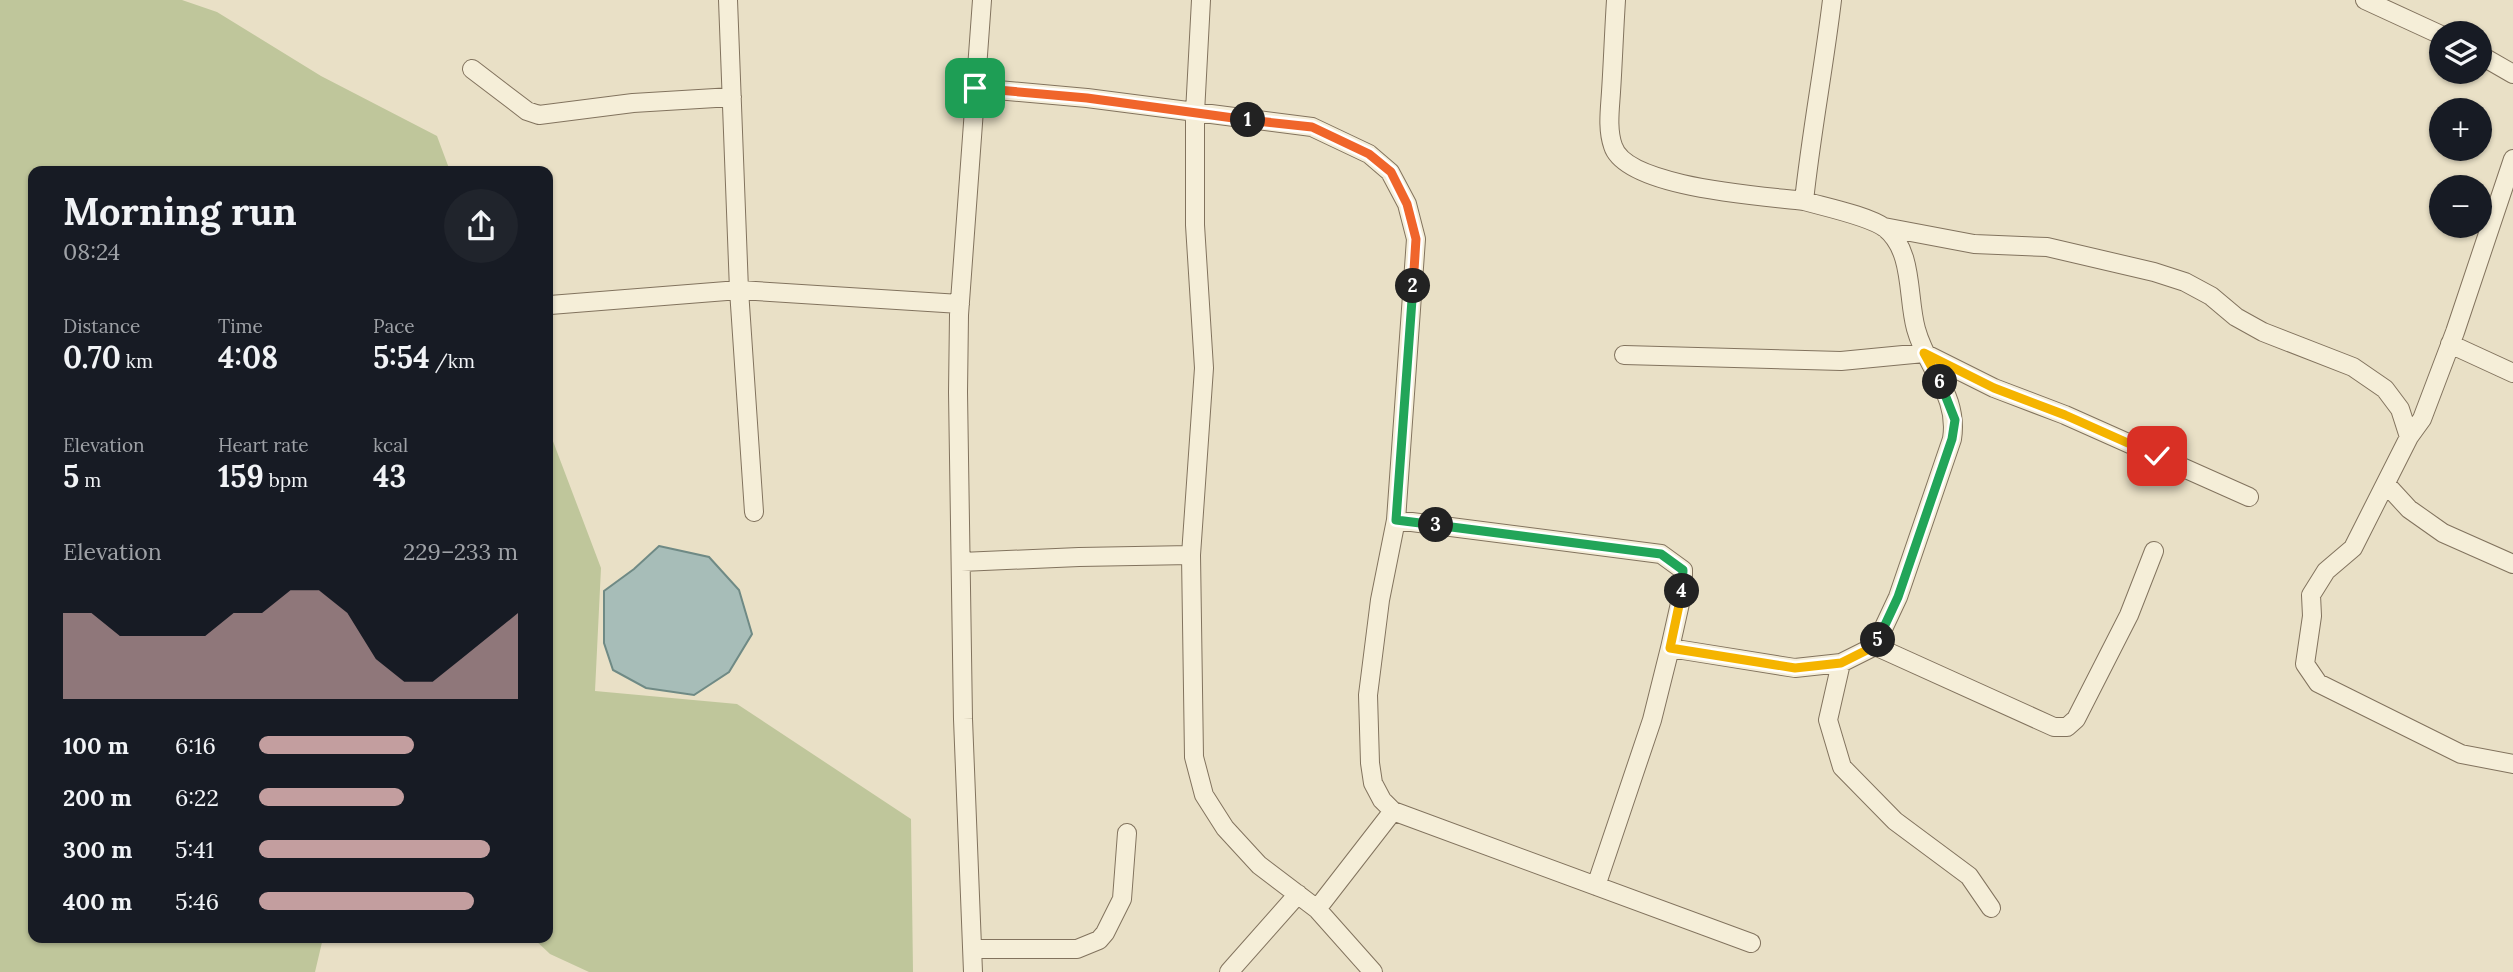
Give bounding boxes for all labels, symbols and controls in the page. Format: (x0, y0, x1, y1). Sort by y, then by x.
map controls (2429, 21, 2492, 238)
button: layers (2429, 21, 2492, 84)
pin (945, 58, 1005, 118)
icon: arrive (956, 69, 994, 107)
button: + (2429, 98, 2492, 161)
pin: 1 (1230, 102, 1266, 138)
text: 1 (1244, 107, 1251, 131)
button: − (2429, 175, 2492, 238)
text: Morning run (63, 187, 297, 235)
button: share (444, 189, 518, 263)
text: 08:24 (63, 237, 120, 266)
pin: 2 (1396, 268, 1430, 304)
text: 2 (1407, 273, 1418, 297)
text: Distance (63, 314, 140, 338)
text: Time (218, 314, 263, 338)
text: Pace (373, 314, 415, 338)
text: 0.70 (63, 338, 121, 376)
text: 4:08 (218, 338, 278, 376)
text: 5:54 (373, 338, 430, 376)
text: km (121, 349, 153, 373)
text: /km (430, 349, 475, 373)
pin: 6 (1923, 364, 1958, 400)
text: 6 (1934, 369, 1945, 393)
pin (2127, 426, 2187, 486)
text: Elevation (63, 433, 145, 457)
text: Heart rate (218, 433, 309, 457)
text: kcal (373, 433, 408, 457)
icon: check (2138, 437, 2176, 475)
text: 5 (63, 457, 79, 495)
text: 159 (218, 457, 264, 495)
text: 43 (373, 457, 406, 495)
text: m (79, 468, 101, 492)
text: bpm (264, 468, 308, 492)
pin: 3 (1418, 508, 1454, 542)
text: 3 (1430, 512, 1441, 536)
text: Elevation (63, 537, 162, 566)
text: 229–233 m (403, 537, 518, 566)
pin: 4 (1664, 574, 1700, 608)
text: 4 (1676, 578, 1687, 602)
pin: 5 (1860, 622, 1896, 658)
text: 5 (1872, 627, 1883, 651)
text: 100 m (63, 731, 129, 760)
text: 6:16 (175, 731, 216, 760)
text: 200 m (63, 783, 132, 812)
text: 6:22 (175, 783, 219, 812)
text: 300 m (63, 835, 132, 864)
text: 5:41 (175, 835, 214, 864)
text: 400 m (63, 887, 132, 916)
text: 5:46 (175, 887, 219, 916)

